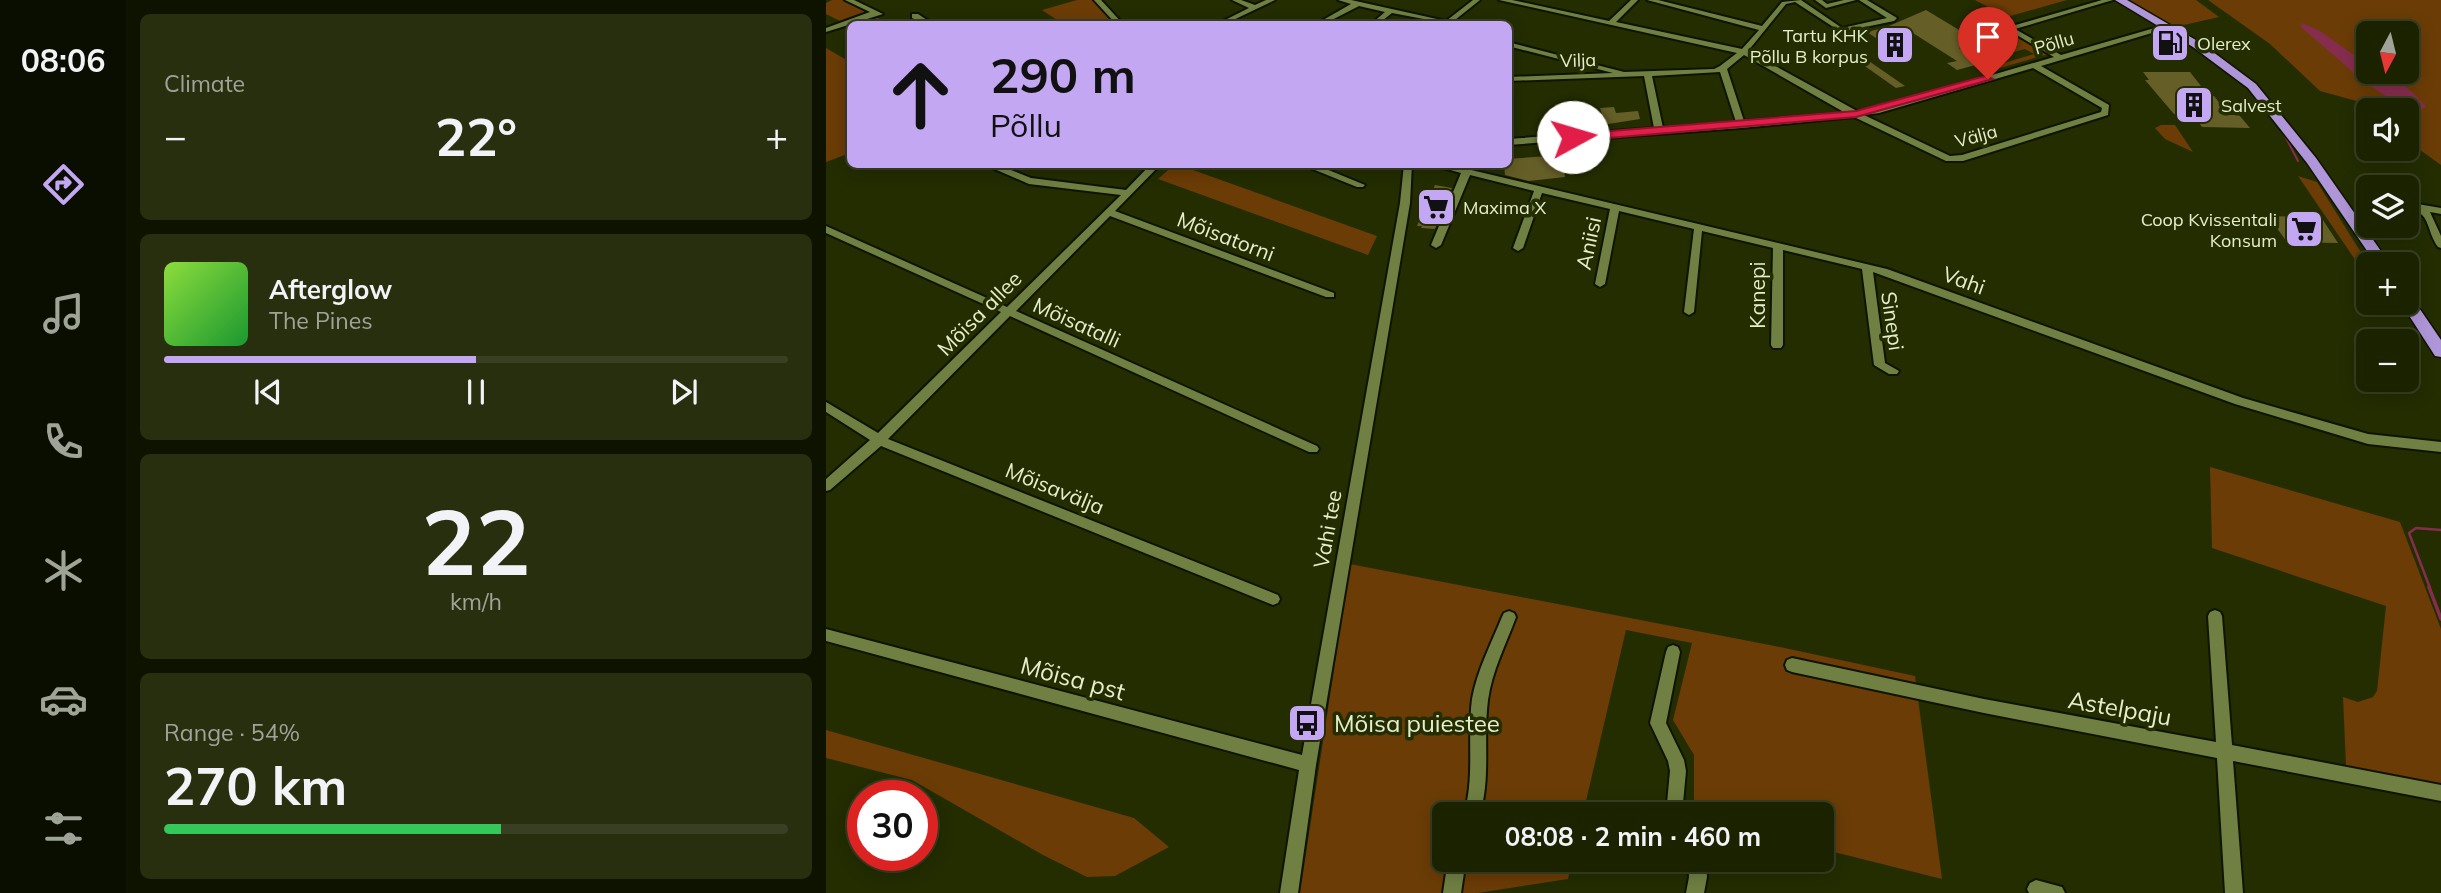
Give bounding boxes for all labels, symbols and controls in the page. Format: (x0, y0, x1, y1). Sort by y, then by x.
pin (1958, 7, 2018, 79)
icon: arrive (1969, 18, 2007, 56)
north arrow (2356, 21, 2418, 84)
map controls (2356, 21, 2419, 392)
fuel station icon: Olerex (2149, 22, 2191, 64)
place label: Tartu KHK Põllu B korpus (1750, 24, 1869, 68)
building icon: Tartu KHK Põllu B korpus (1874, 24, 1916, 66)
street label: Põllu (2031, 26, 2077, 60)
place label: Olerex (2197, 32, 2251, 55)
text: 08:06 (21, 40, 105, 80)
text: 290 m (990, 44, 1136, 105)
street label: Vilja (1560, 48, 1596, 72)
icon: ahead (875, 49, 966, 140)
text: Climate (164, 69, 245, 98)
building icon: Salvest (2173, 84, 2215, 126)
place label: Salvest (2221, 94, 2282, 117)
button: sound (2356, 98, 2419, 161)
position arrow (1536, 100, 1610, 174)
text: 22° (435, 104, 517, 169)
text: Põllu (990, 105, 1062, 145)
text: − (164, 112, 187, 160)
text: + (765, 112, 788, 160)
street label: Välja (1952, 119, 2000, 153)
icon: directions (39, 160, 88, 209)
button: layers (2356, 175, 2419, 238)
supermarket icon: Maxima X (1415, 186, 1457, 228)
place label: Maxima X (1463, 196, 1546, 219)
street label: Mõisatorni (1174, 206, 1278, 266)
place label: Coop Kvissentali Konsum (2141, 208, 2277, 252)
supermarket icon: Coop Kvissentali Konsum (2283, 208, 2325, 250)
street label: Aniisi (1570, 214, 1606, 272)
button: + (2356, 252, 2419, 315)
street label: Vahi (1939, 260, 1989, 300)
street label: Kanepi (1744, 261, 1770, 329)
street label: Mõisa allee (931, 265, 1027, 361)
text: Afterglow (269, 273, 392, 306)
icon: music (39, 289, 88, 338)
street label: Sinepi (1876, 290, 1910, 352)
street label: Mõisatalli (1029, 291, 1125, 353)
text: The Pines (269, 306, 373, 335)
button: − (2356, 329, 2419, 392)
icon: previous (249, 373, 287, 411)
icon: pause (457, 373, 495, 411)
icon: next (665, 373, 703, 411)
icon: phone (39, 417, 88, 466)
street label: Mõisavälja (1002, 456, 1108, 520)
text: 22 (421, 484, 531, 598)
street label: Vahi tee (1307, 488, 1347, 570)
icon: climate (39, 546, 88, 595)
text: km/h (450, 587, 502, 616)
street label: Mõisa pst (1017, 650, 1129, 706)
icon: car (39, 675, 88, 724)
street label: Astelpaju (2066, 684, 2174, 732)
bus stop icon: Mõisa puiestee (1286, 702, 1328, 744)
place label: Mõisa puiestee (1334, 708, 1500, 738)
text: Range · 54% (164, 718, 300, 747)
text: 270 km (164, 753, 347, 818)
speed limit sign: 30 (847, 780, 938, 871)
icon: filters (39, 804, 88, 853)
text: 08:08 · 2 min · 460 m (1505, 820, 1761, 853)

